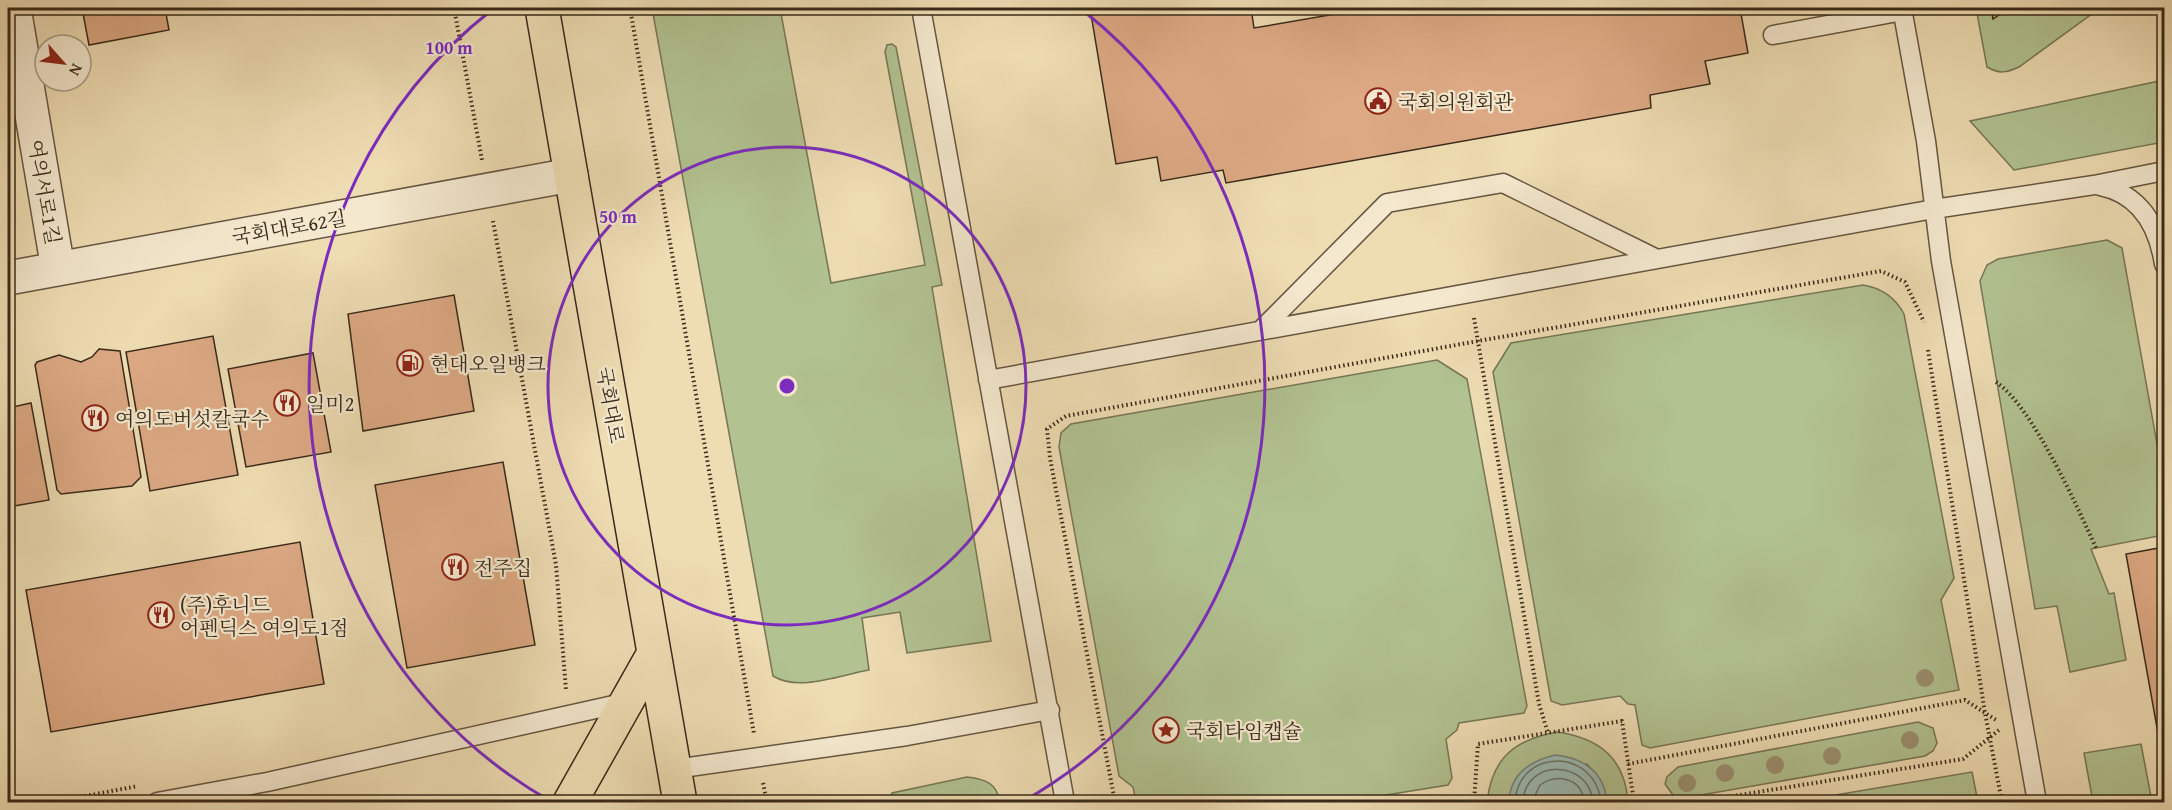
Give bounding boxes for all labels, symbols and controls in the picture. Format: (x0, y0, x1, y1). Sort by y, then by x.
north arrow (33, 33, 93, 93)
text: 100 m (425, 34, 473, 61)
text: N (63, 60, 89, 81)
public building icon: 국회의원회관 (1363, 86, 1393, 116)
place label: 국회의원회관 (1398, 87, 1515, 116)
street label: 여의서로1길 (21, 137, 69, 247)
street label: 국회대로62길 (229, 203, 349, 251)
text: 50 m (599, 203, 638, 230)
fuel station icon: 현대오일뱅크 (395, 348, 425, 378)
place label: 현대오일뱅크 (430, 349, 546, 378)
street label: 국회대로 (590, 364, 632, 446)
centre of rings (777, 376, 797, 396)
restaurant icon: 일미2 (272, 388, 302, 418)
place label: 일미2 (306, 389, 354, 418)
restaurant icon: 여의도버섯칼국수 (80, 403, 110, 433)
place label: 여의도버섯칼국수 (115, 404, 270, 433)
restaurant icon: 전주집 (440, 552, 470, 582)
place label: 전주집 (474, 553, 532, 582)
place label: (주)후니드 어펜딕스 여의도1점 (180, 590, 349, 642)
restaurant icon: (주)후니드 어펜딕스 여의도1점 (146, 600, 176, 630)
place icon: 국회타임캡슐 (1151, 715, 1181, 745)
place label: 국회타임캡슐 (1186, 716, 1302, 745)

